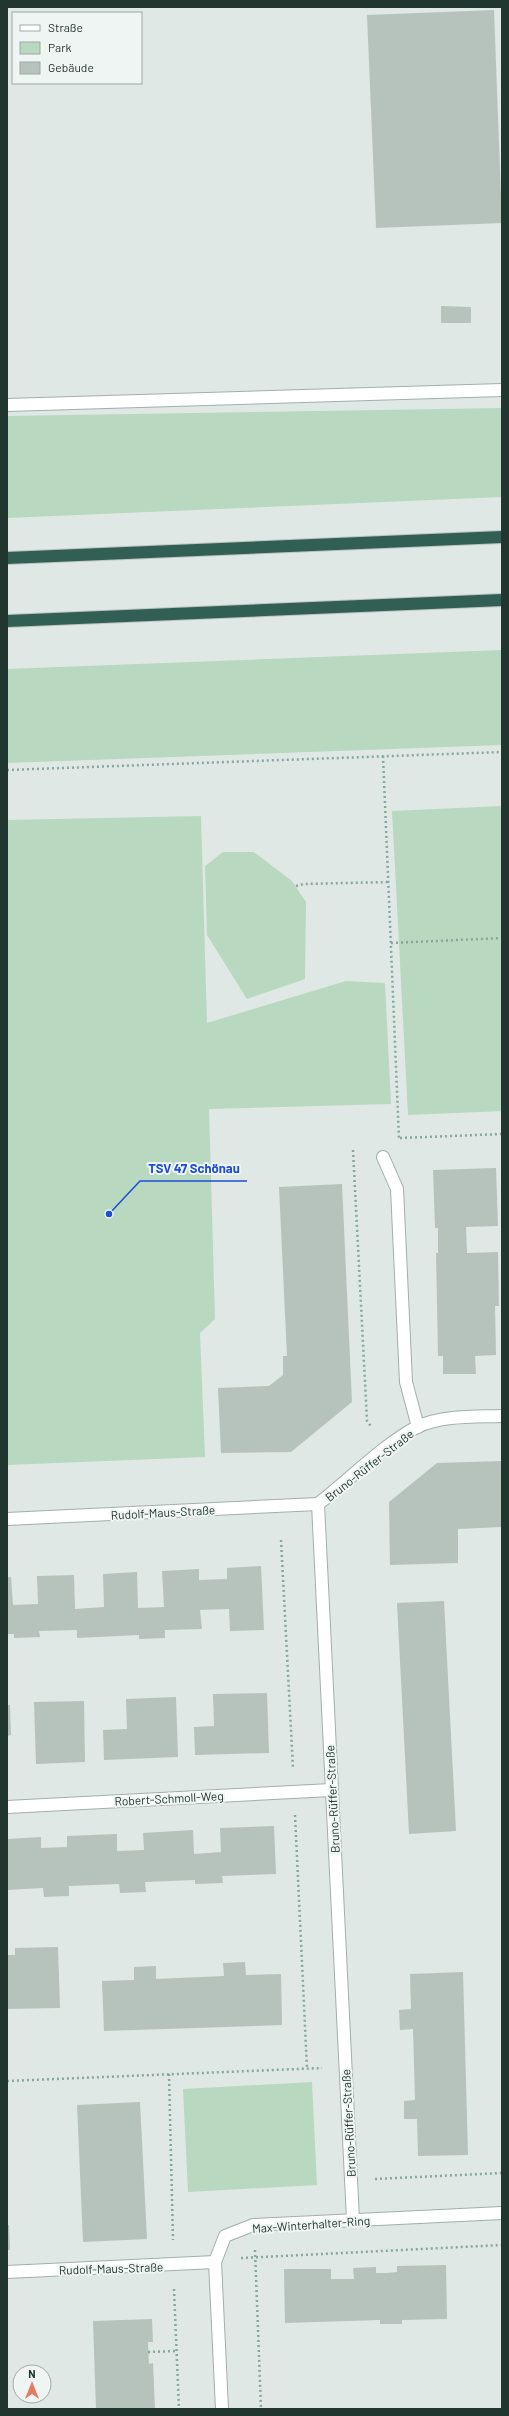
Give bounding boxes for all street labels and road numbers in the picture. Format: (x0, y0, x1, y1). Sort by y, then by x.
street label: Bruno-Rüffer-Straße (322, 1426, 416, 1504)
street label: Rudolf-Maus-Straße (110, 1502, 216, 1522)
street label: Bruno-Rüffer-Straße (322, 1745, 342, 1853)
street label: Robert-Schmoll-Weg (114, 1788, 224, 1808)
street label: Bruno-Rüffer-Straße (338, 2069, 358, 2177)
street label: Max-Winterhalter-Ring (252, 2213, 370, 2235)
street label: Rudolf-Maus-Straße (58, 2259, 164, 2277)

